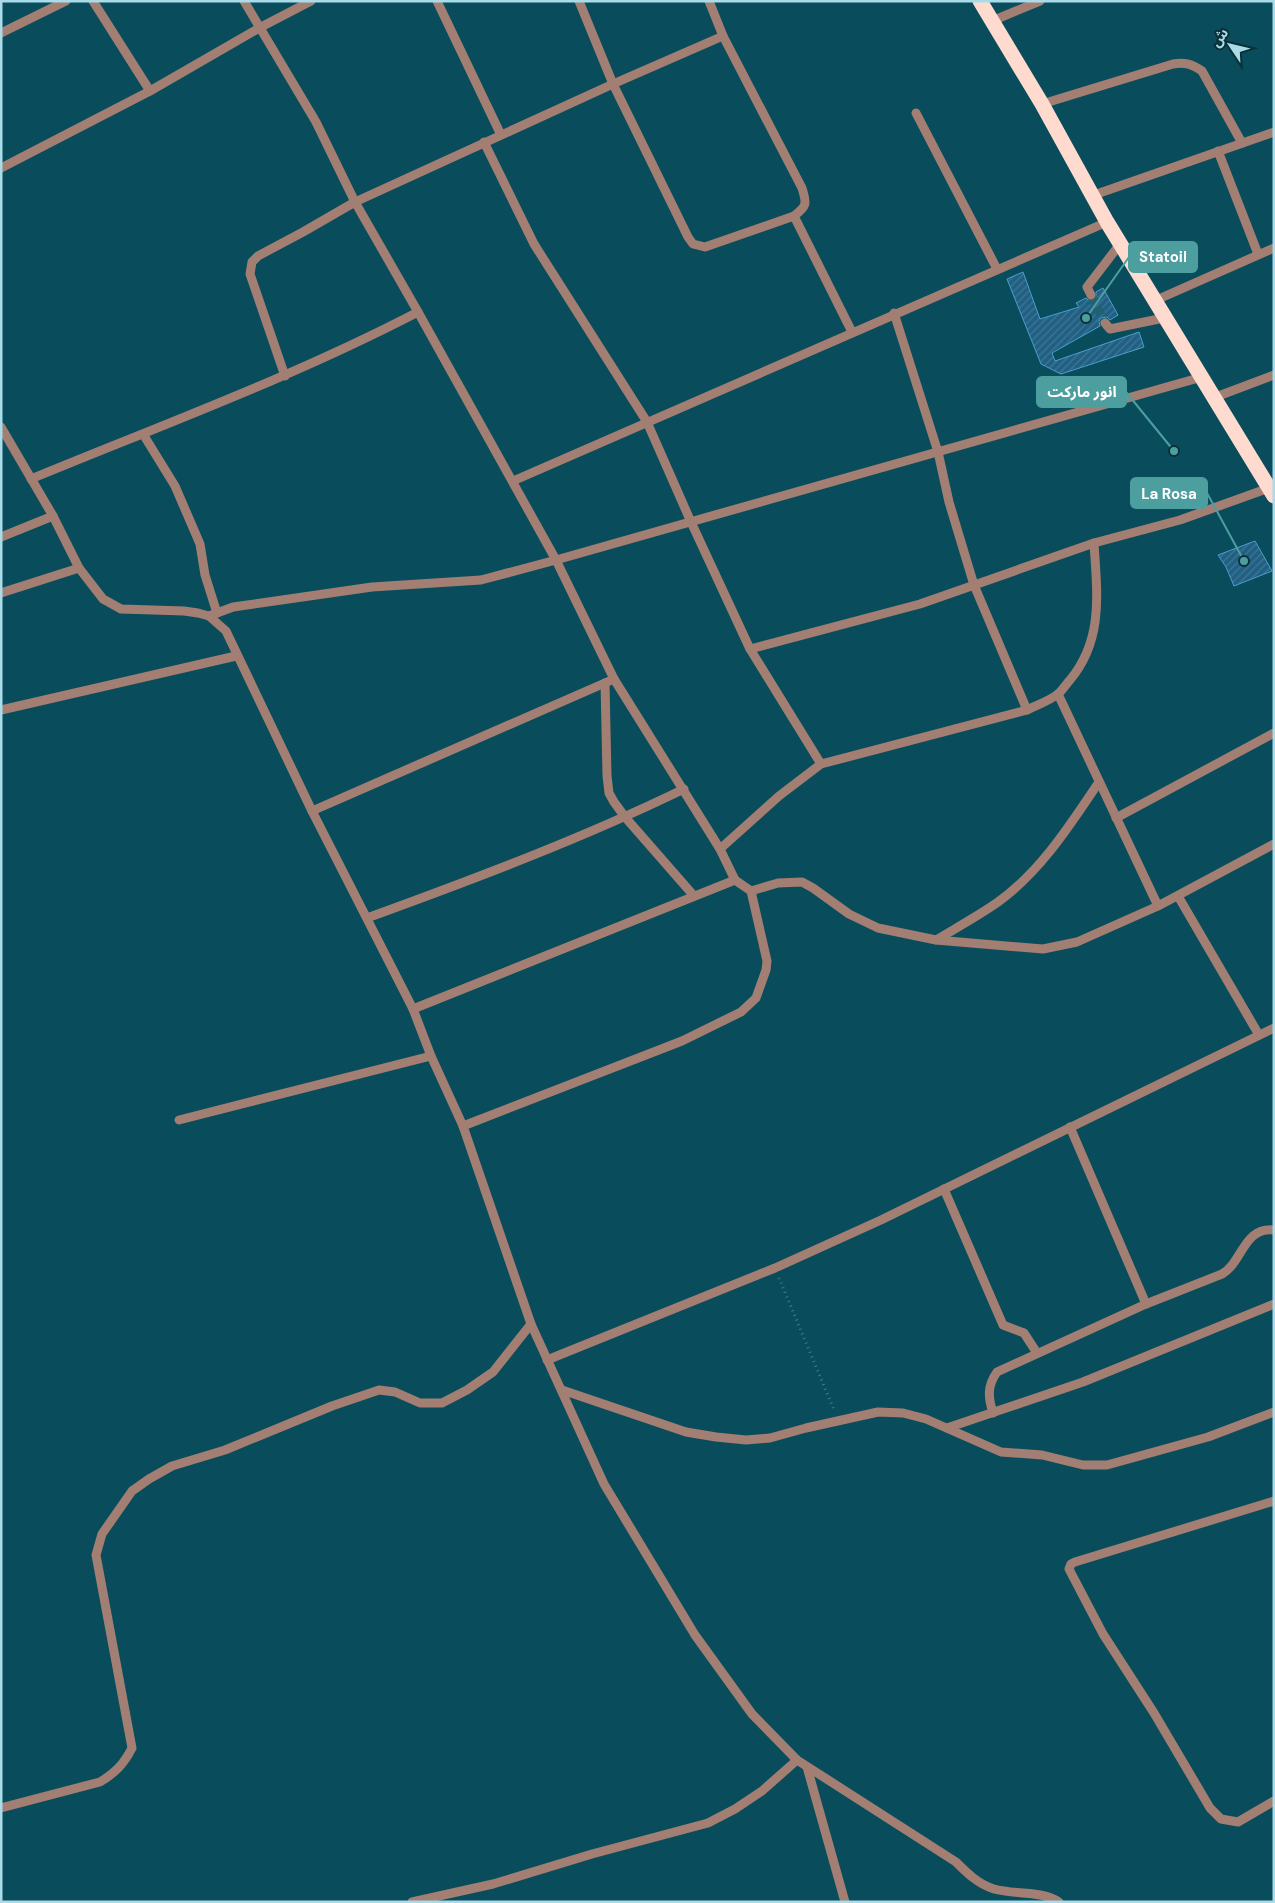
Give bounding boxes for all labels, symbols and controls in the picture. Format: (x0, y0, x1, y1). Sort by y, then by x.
north arrow (1205, 20, 1255, 70)
text: ش (1206, 25, 1232, 51)
callout: Statoil (1129, 242, 1197, 272)
text: Statoil (1139, 247, 1187, 267)
callout: انور ماركت (1037, 377, 1126, 407)
text: انور ماركت (1047, 382, 1117, 402)
callout: La Rosa (1131, 478, 1207, 508)
text: La Rosa (1141, 484, 1197, 504)

